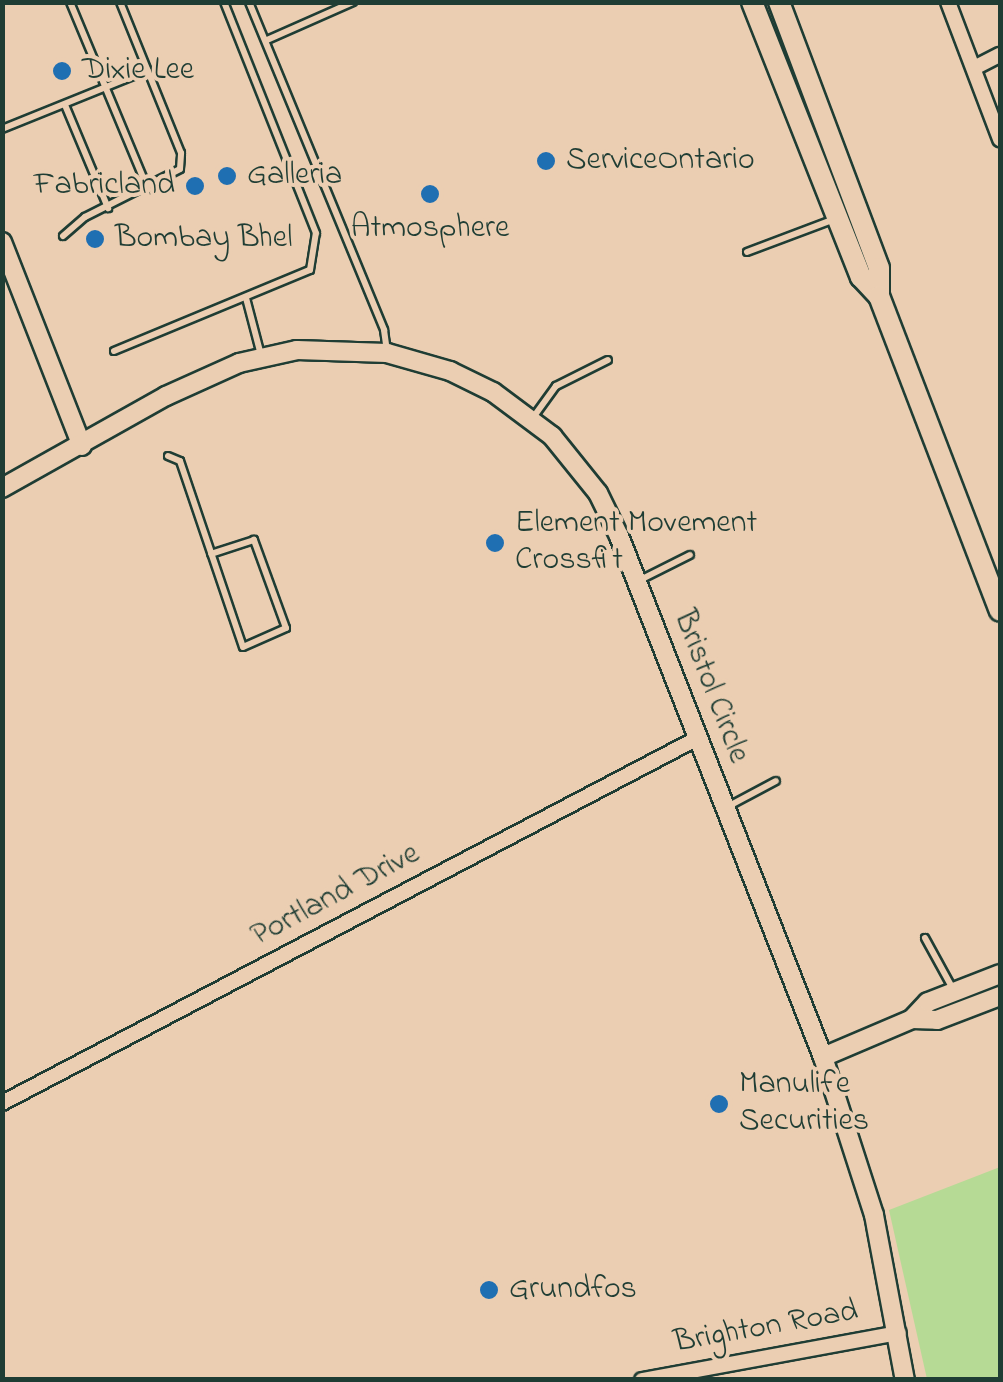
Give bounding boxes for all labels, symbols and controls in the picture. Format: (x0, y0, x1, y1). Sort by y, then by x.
place label: Dixie Lee (82, 52, 194, 90)
marker: Dixie Lee (51, 60, 73, 82)
place label: ServiceOntario (566, 142, 755, 180)
marker: ServiceOntario (535, 150, 557, 172)
place label: Galleria (247, 157, 342, 195)
marker: Galleria (216, 165, 238, 187)
place label: Fabricland (34, 167, 175, 205)
marker: Fabricland (184, 175, 206, 197)
marker: Atmosphere (419, 183, 441, 205)
place label: Atmosphere (351, 210, 509, 248)
place label: Bombay Bhel (115, 220, 293, 258)
marker: Bombay Bhel (84, 228, 106, 250)
place label: Element Movement Crossfit (515, 506, 757, 581)
marker: Element Movement Crossfit (484, 532, 506, 554)
street label: Bristol Circle (663, 605, 757, 769)
street label: Portland Drive (245, 836, 427, 956)
place label: Manulife Securities (739, 1067, 869, 1142)
marker: Manulife Securities (708, 1093, 730, 1115)
place label: Grundfos (509, 1271, 637, 1309)
marker: Grundfos (478, 1279, 500, 1301)
street label: Brighton Road (671, 1293, 861, 1363)

